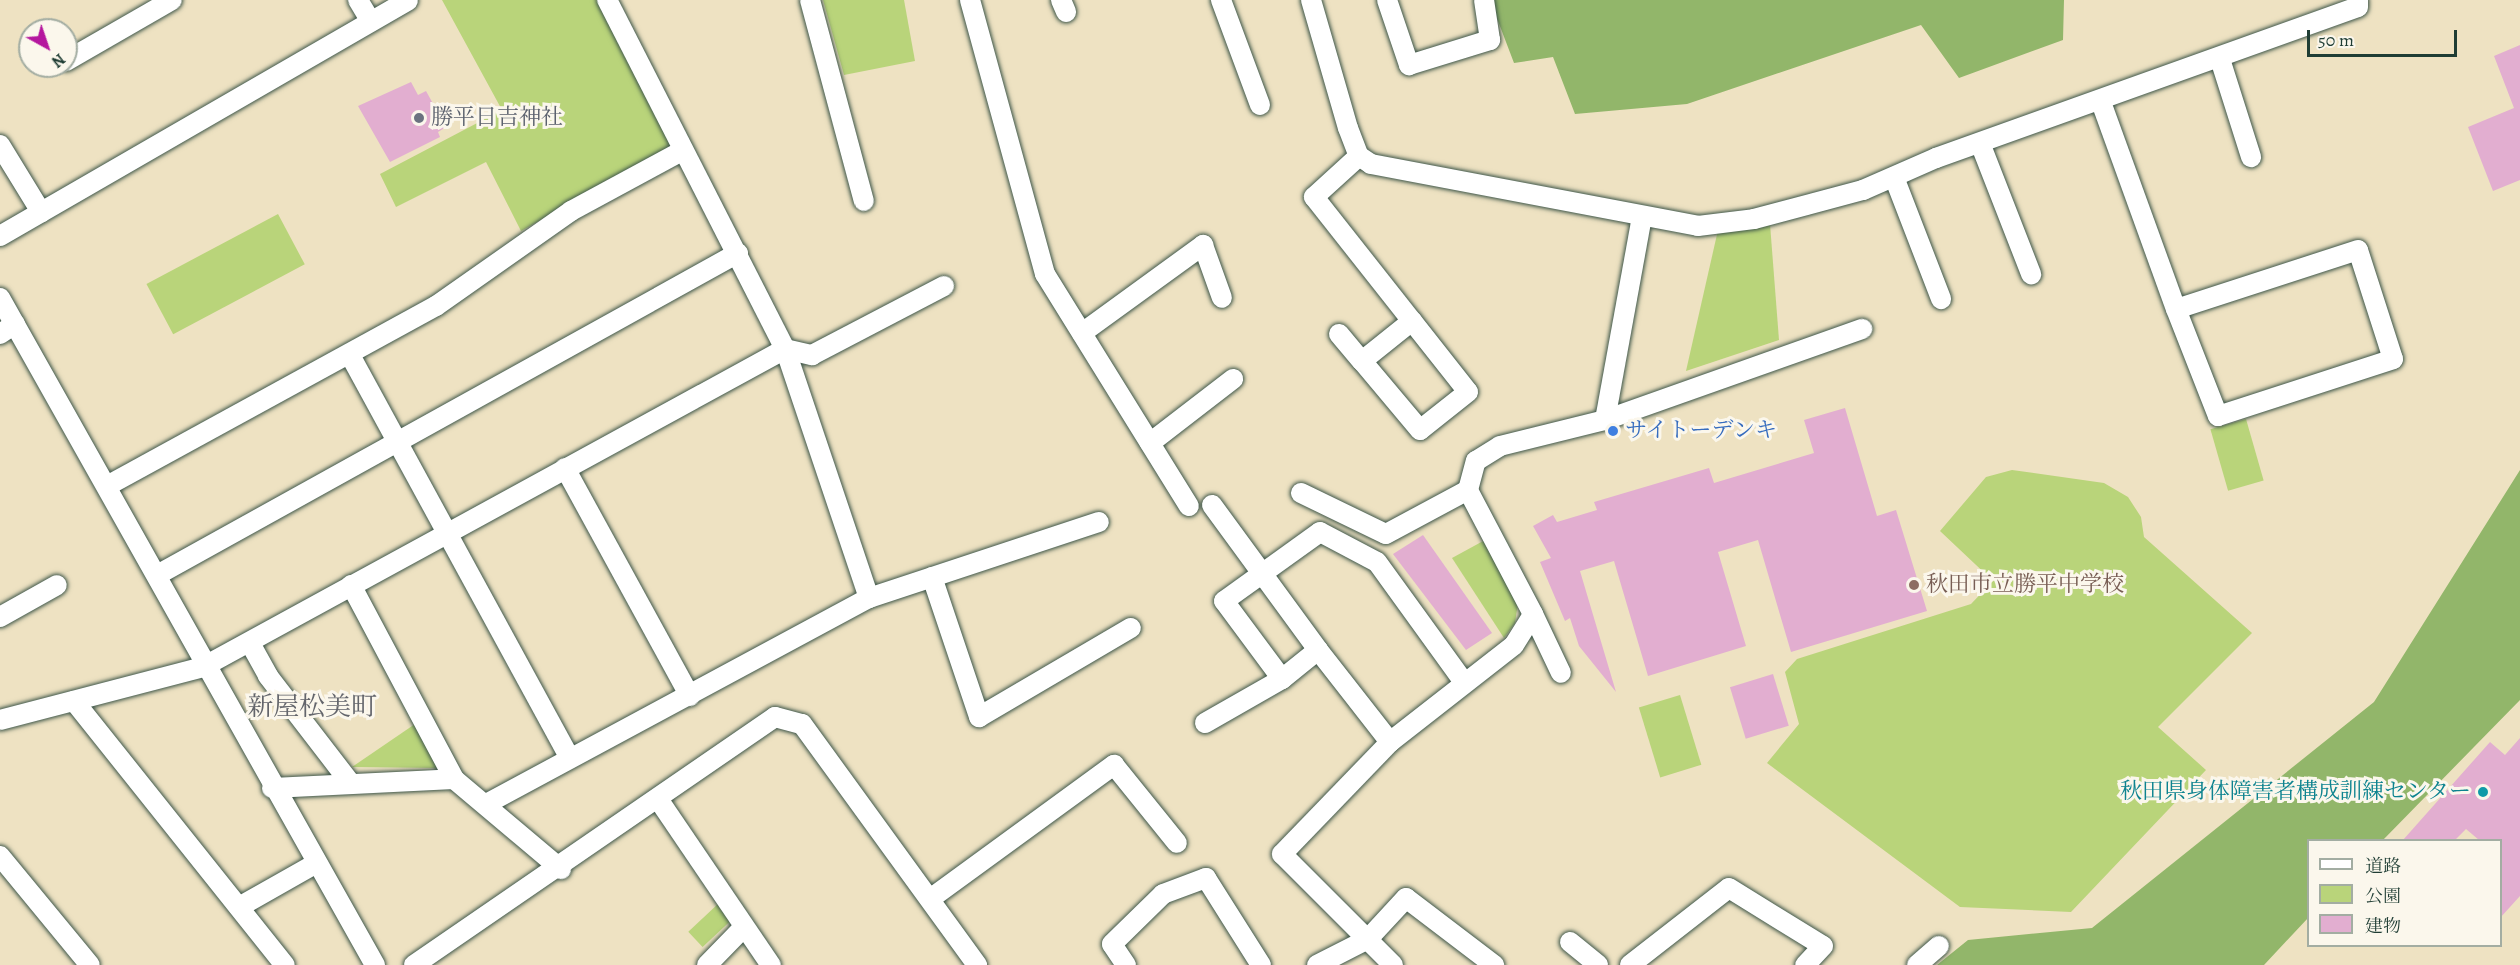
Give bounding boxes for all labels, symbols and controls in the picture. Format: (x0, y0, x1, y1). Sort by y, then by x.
north arrow (18, 18, 78, 78)
scale bar (2310, 18, 2460, 56)
text: 50 m (2318, 28, 2354, 52)
text: N (47, 48, 70, 72)
place label: 勝平日吉神社 (431, 105, 563, 131)
marker: 勝平日吉神社 (412, 111, 426, 125)
place label: サイトーデンキ (1625, 418, 1779, 444)
marker: サイトーデンキ (1606, 424, 1620, 438)
place label: 秋田市立勝平中学校 (1926, 572, 2124, 598)
marker: 秋田市立勝平中学校 (1907, 578, 1921, 592)
district label: 新屋松美町 (247, 691, 377, 723)
place label: 秋田県身体障害者構成訓練センター (2119, 779, 2471, 805)
marker: 秋田県身体障害者構成訓練センター (2476, 785, 2490, 799)
legend (2307, 839, 2502, 947)
text: 道路 (2365, 854, 2401, 878)
text: 公園 (2365, 884, 2401, 908)
text: 建物 (2365, 914, 2401, 938)

